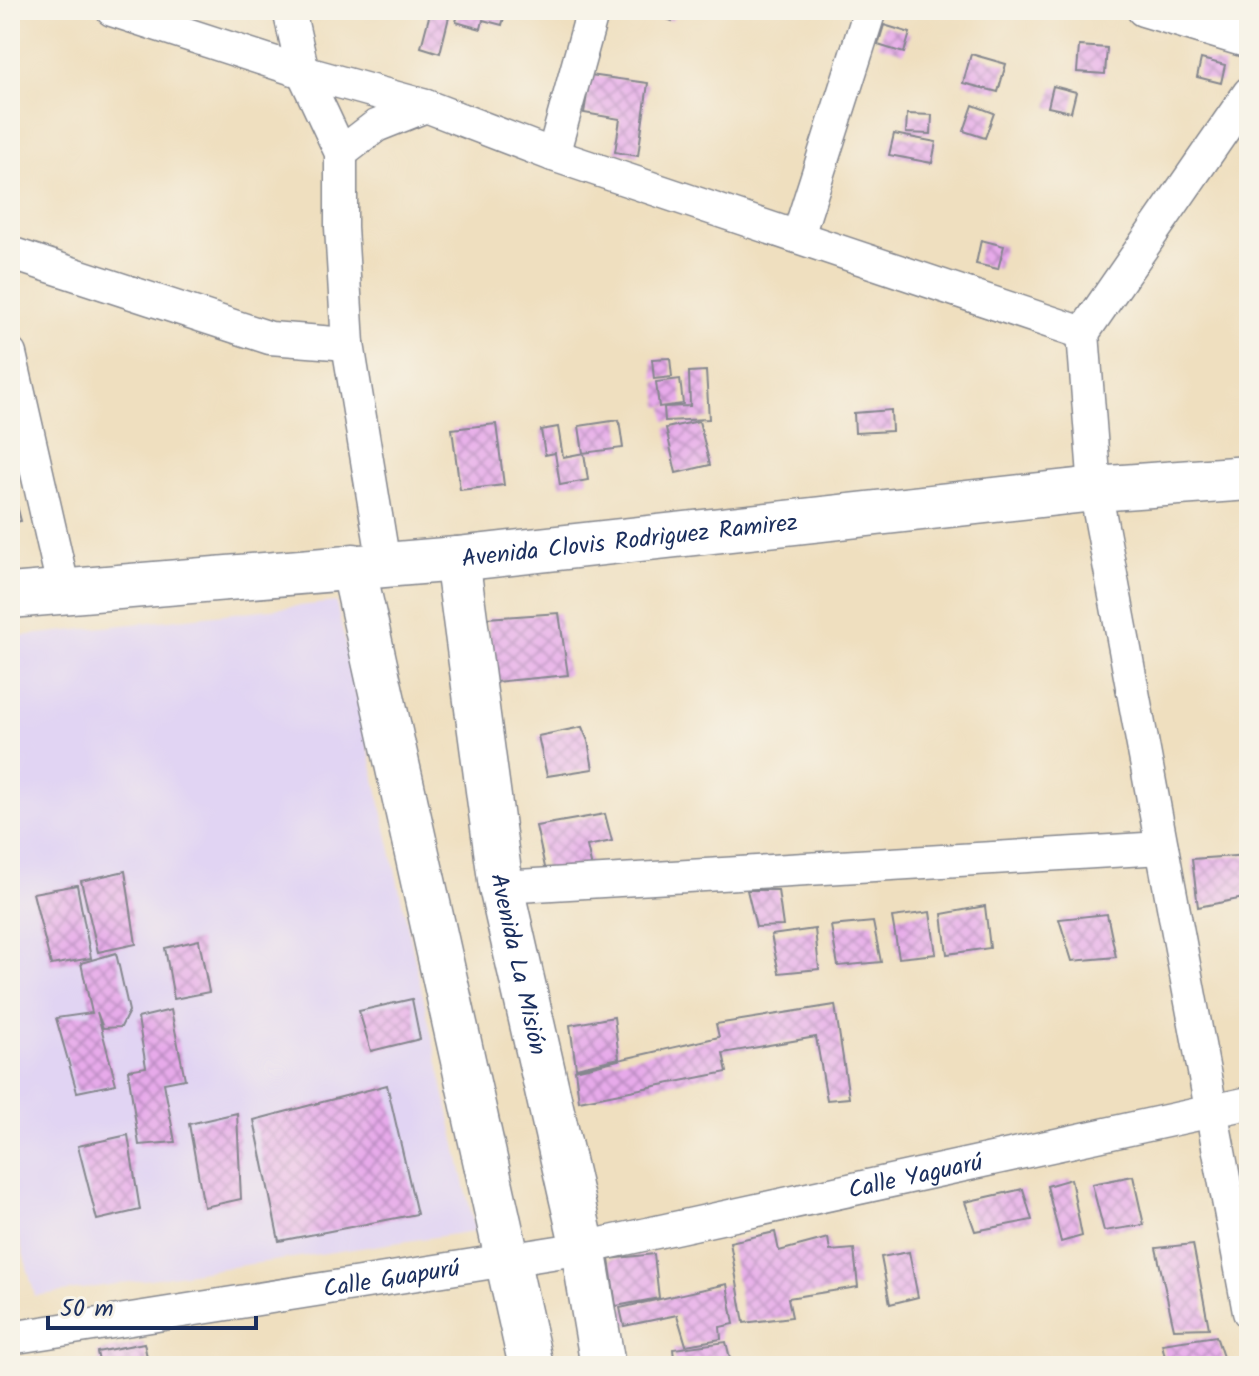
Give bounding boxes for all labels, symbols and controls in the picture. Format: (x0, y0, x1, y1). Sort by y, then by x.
street label: Avenida Clovis Rodriguez Ramirez (460, 504, 800, 579)
street label: Avenida La Misión (478, 871, 557, 1059)
street label: Calle Yaguarú (845, 1143, 987, 1211)
street label: Calle Guapurú (320, 1250, 463, 1310)
scale bar (48, 1280, 256, 1330)
text: 50 m (60, 1290, 114, 1329)

